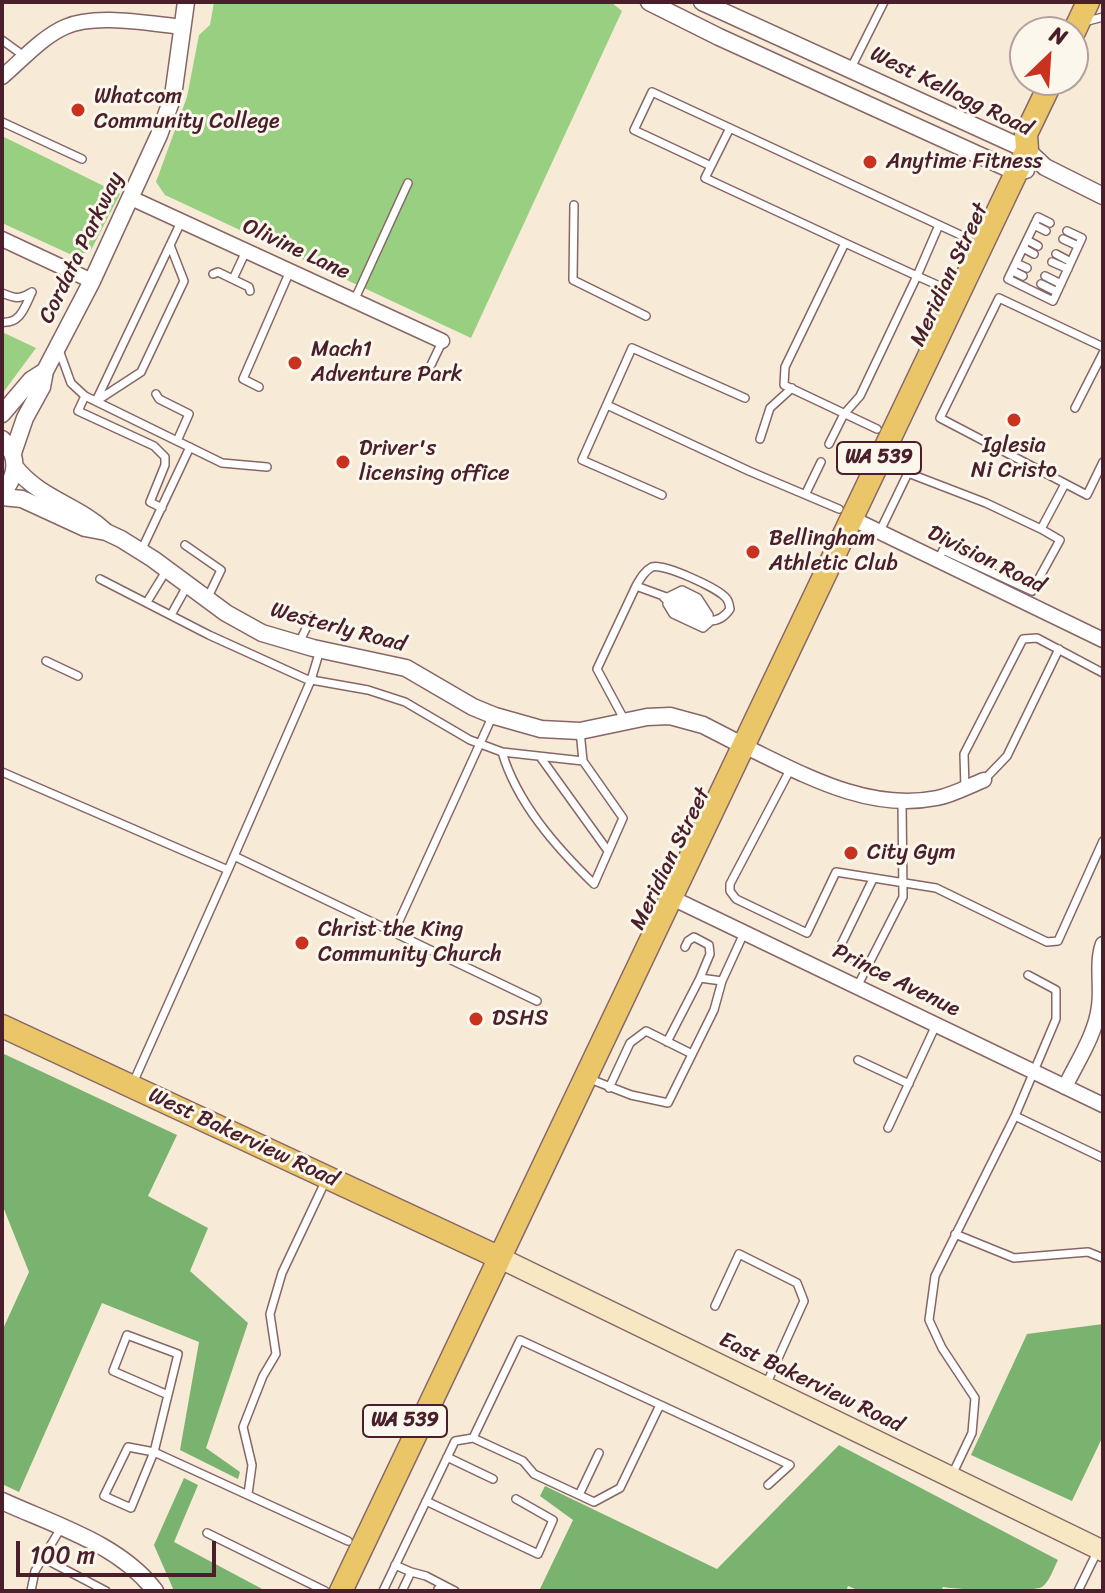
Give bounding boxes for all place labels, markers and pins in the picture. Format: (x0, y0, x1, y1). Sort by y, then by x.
place label: Whatcom Community College (94, 84, 280, 136)
marker: Whatcom Community College (69, 101, 87, 119)
place label: Anytime Fitness (886, 149, 1043, 175)
marker: Anytime Fitness (861, 153, 879, 171)
place label: Mach1 Adventure Park (311, 337, 462, 388)
marker: Mach1 Adventure Park (286, 354, 304, 372)
marker: Iglesia Ni Cristo (1005, 411, 1023, 429)
place label: Iglesia Ni Cristo (971, 433, 1057, 484)
place label: Driver's licensing office (359, 436, 509, 488)
marker: Driver's licensing office (334, 453, 352, 471)
place label: Bellingham Athletic Club (769, 526, 898, 578)
marker: Bellingham Athletic Club (744, 543, 762, 561)
place label: City Gym (867, 840, 956, 866)
marker: City Gym (842, 844, 860, 862)
place label: Christ the King Community Church (318, 917, 502, 968)
marker: Christ the King Community Church (293, 934, 311, 952)
place label: DSHS (492, 1006, 548, 1032)
marker: DSHS (467, 1010, 485, 1028)

